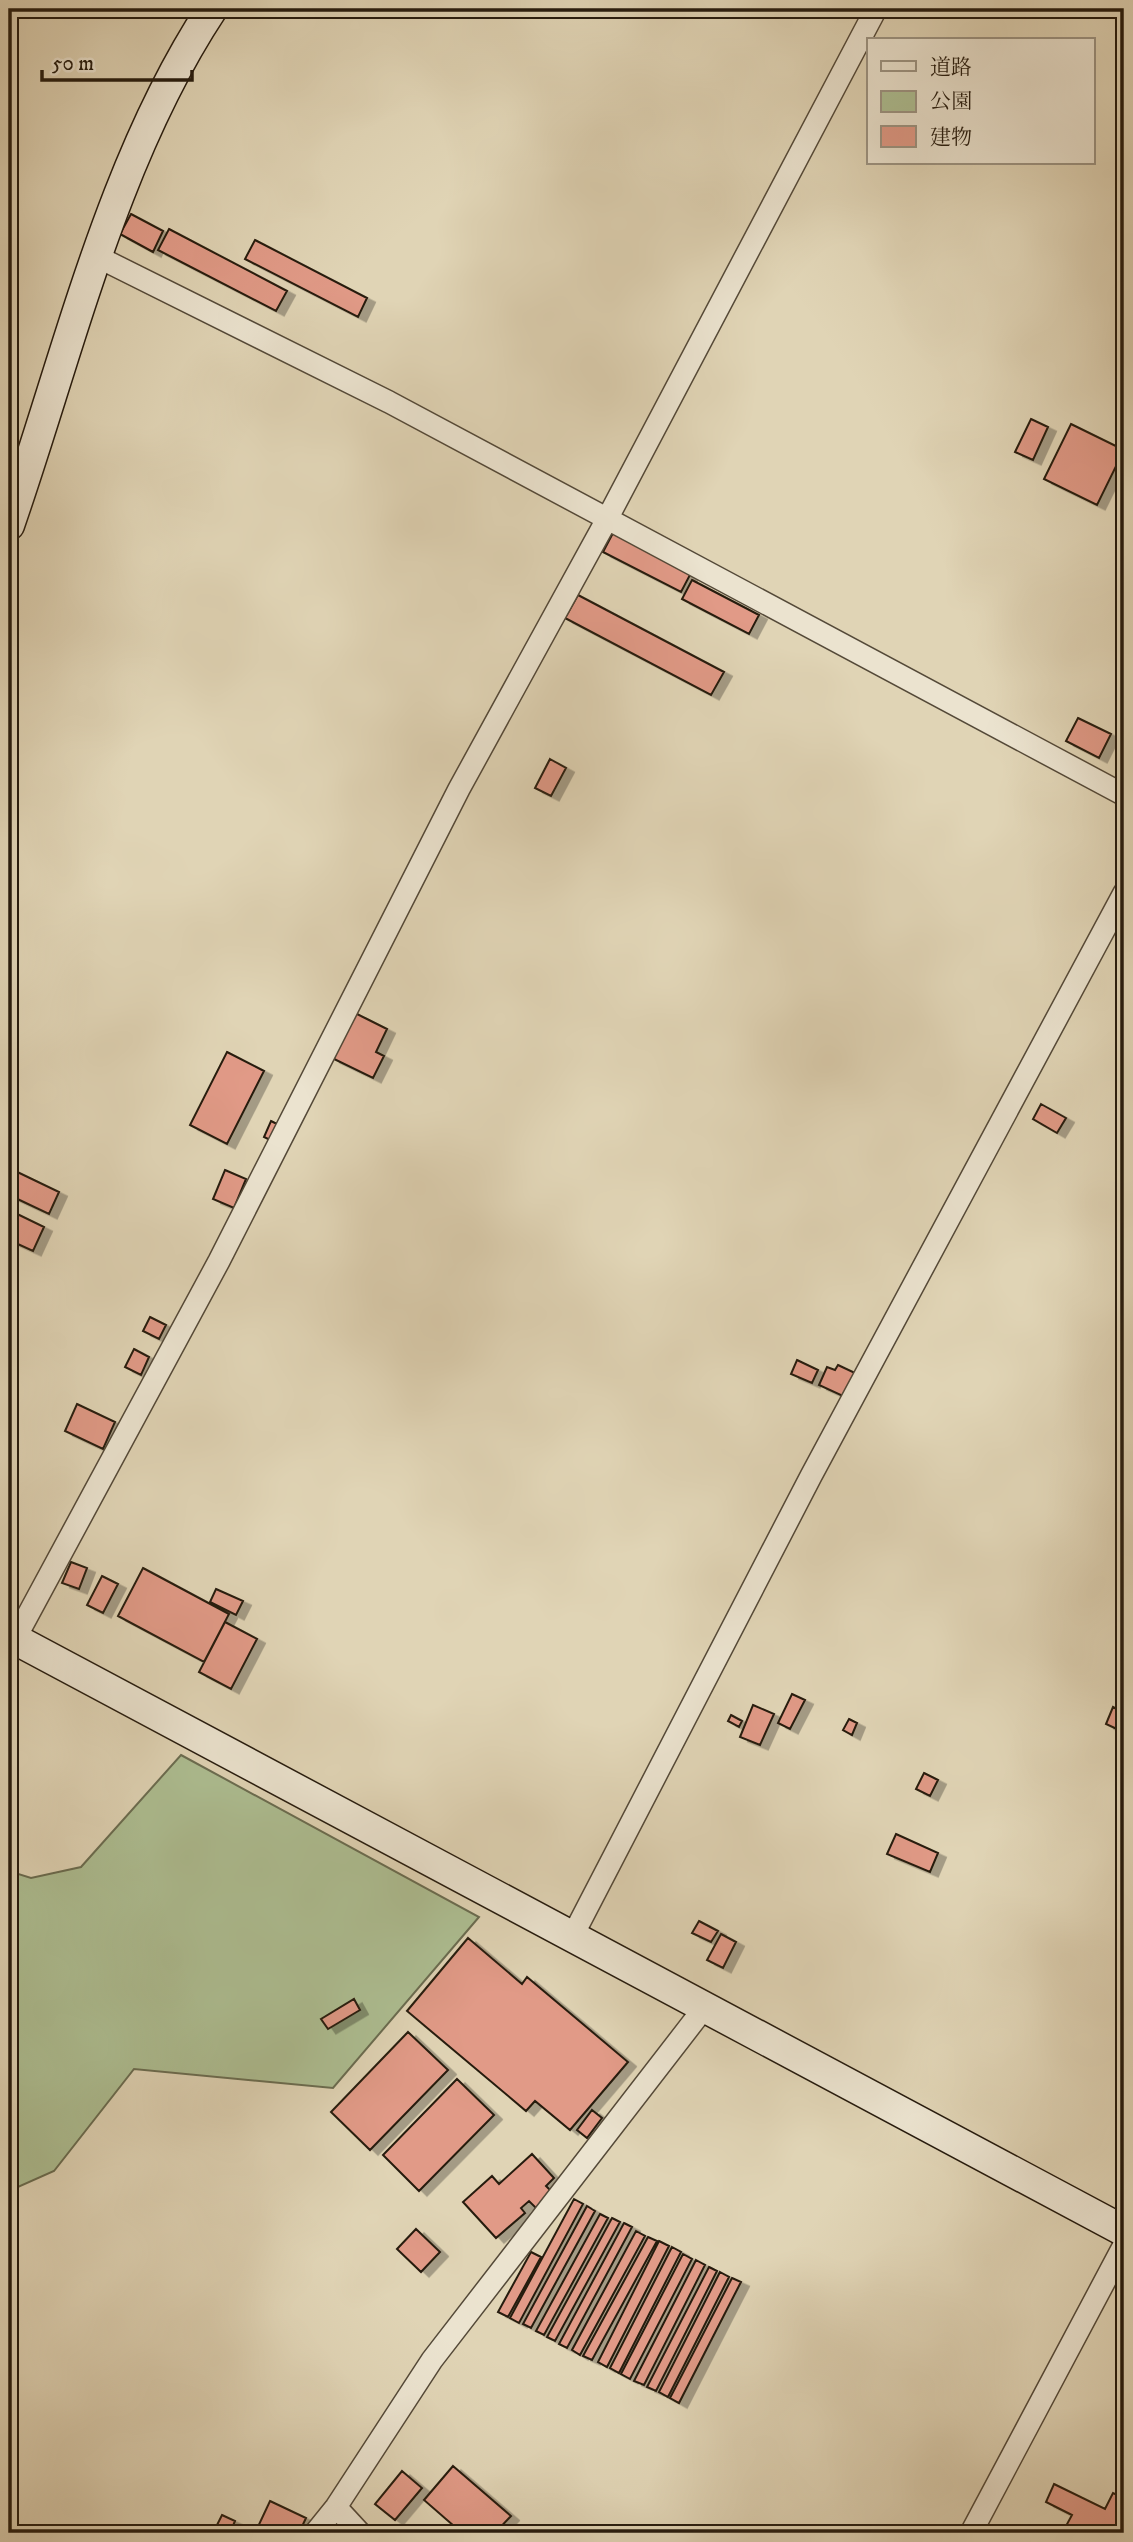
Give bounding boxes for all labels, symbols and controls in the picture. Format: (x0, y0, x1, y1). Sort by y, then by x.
scale bar (42, 38, 192, 82)
legend (867, 38, 1094, 164)
text: 50 m (52, 51, 94, 77)
text: 道路 (930, 55, 972, 81)
text: 公園 (930, 89, 972, 115)
text: 建物 (930, 125, 972, 151)

